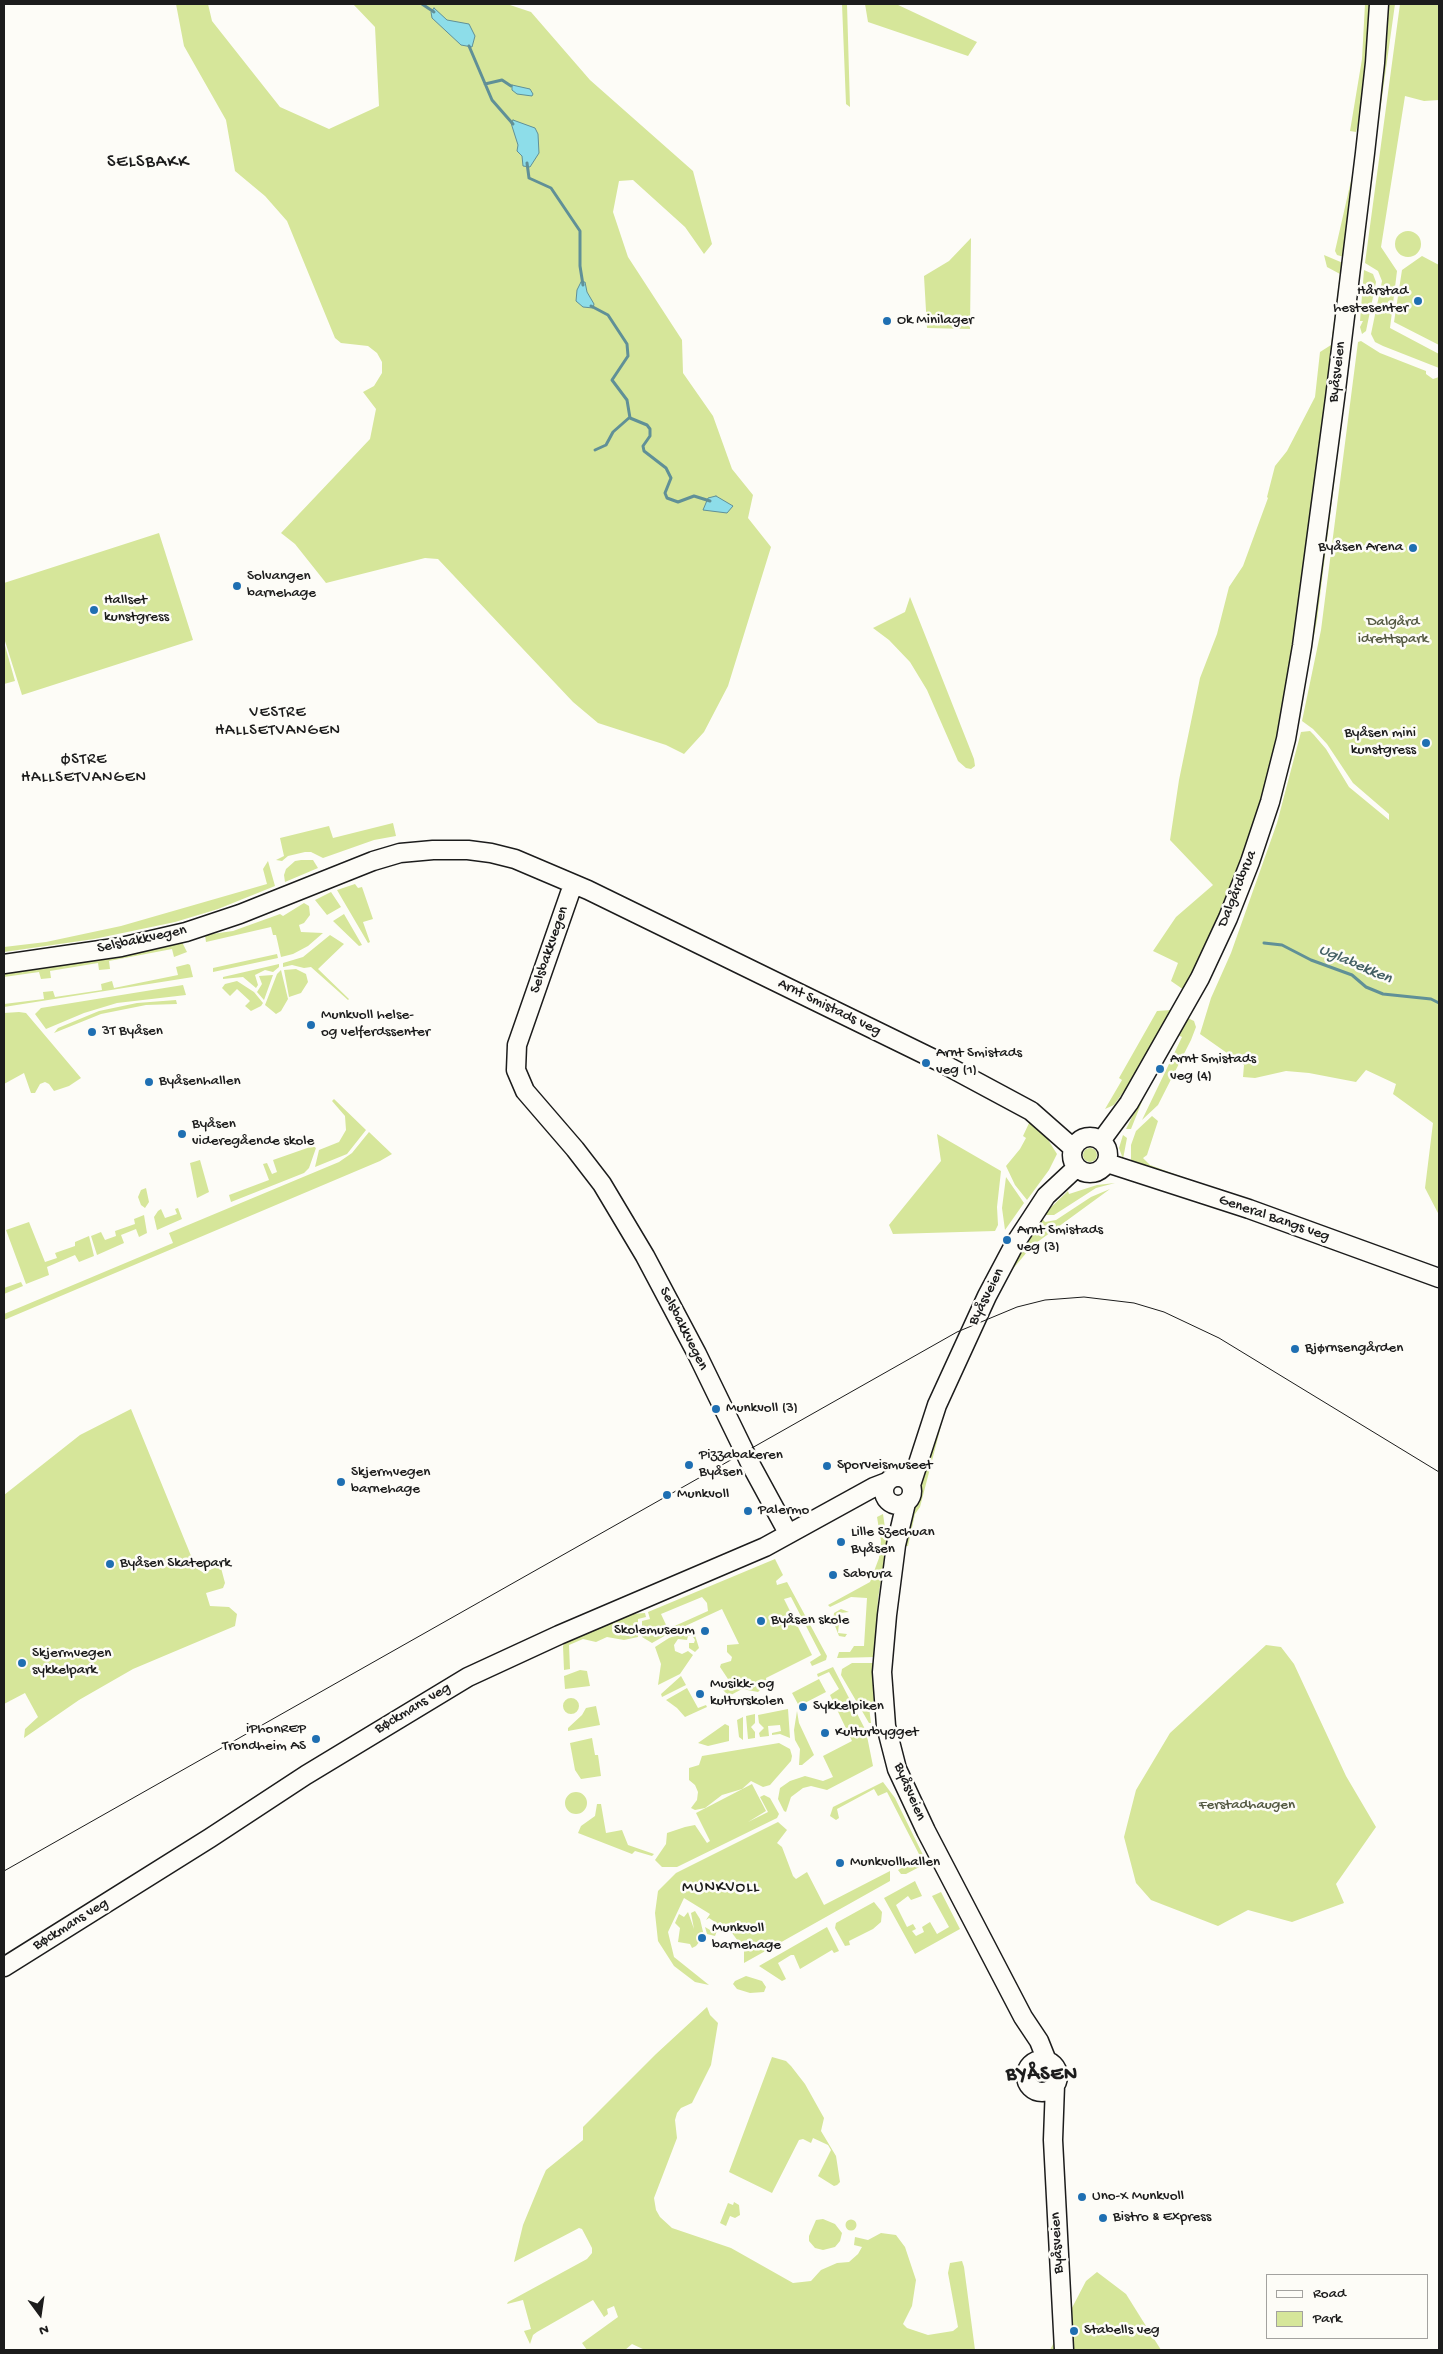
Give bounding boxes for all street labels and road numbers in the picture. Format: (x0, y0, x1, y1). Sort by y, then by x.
street label: Byåsveien (1325, 340, 1351, 404)
street label: Dalgårdbrua (1214, 848, 1262, 930)
street label: Selsbakkvegen (527, 904, 573, 996)
street label: Selsbakkvegen (96, 922, 188, 958)
street label: Arnt Smistads veg (774, 975, 884, 1041)
street label: General Bangs veg (1216, 1192, 1332, 1246)
street label: Byåsveien (965, 1266, 1009, 1328)
street label: Selsbakkvegen (654, 1284, 712, 1374)
street label: Bøckmans veg (372, 1679, 454, 1739)
street label: Byåsveien (889, 1760, 929, 1824)
street label: Bøckmans veg (30, 1895, 112, 1955)
street label: Byåsveien (1047, 2212, 1069, 2274)

